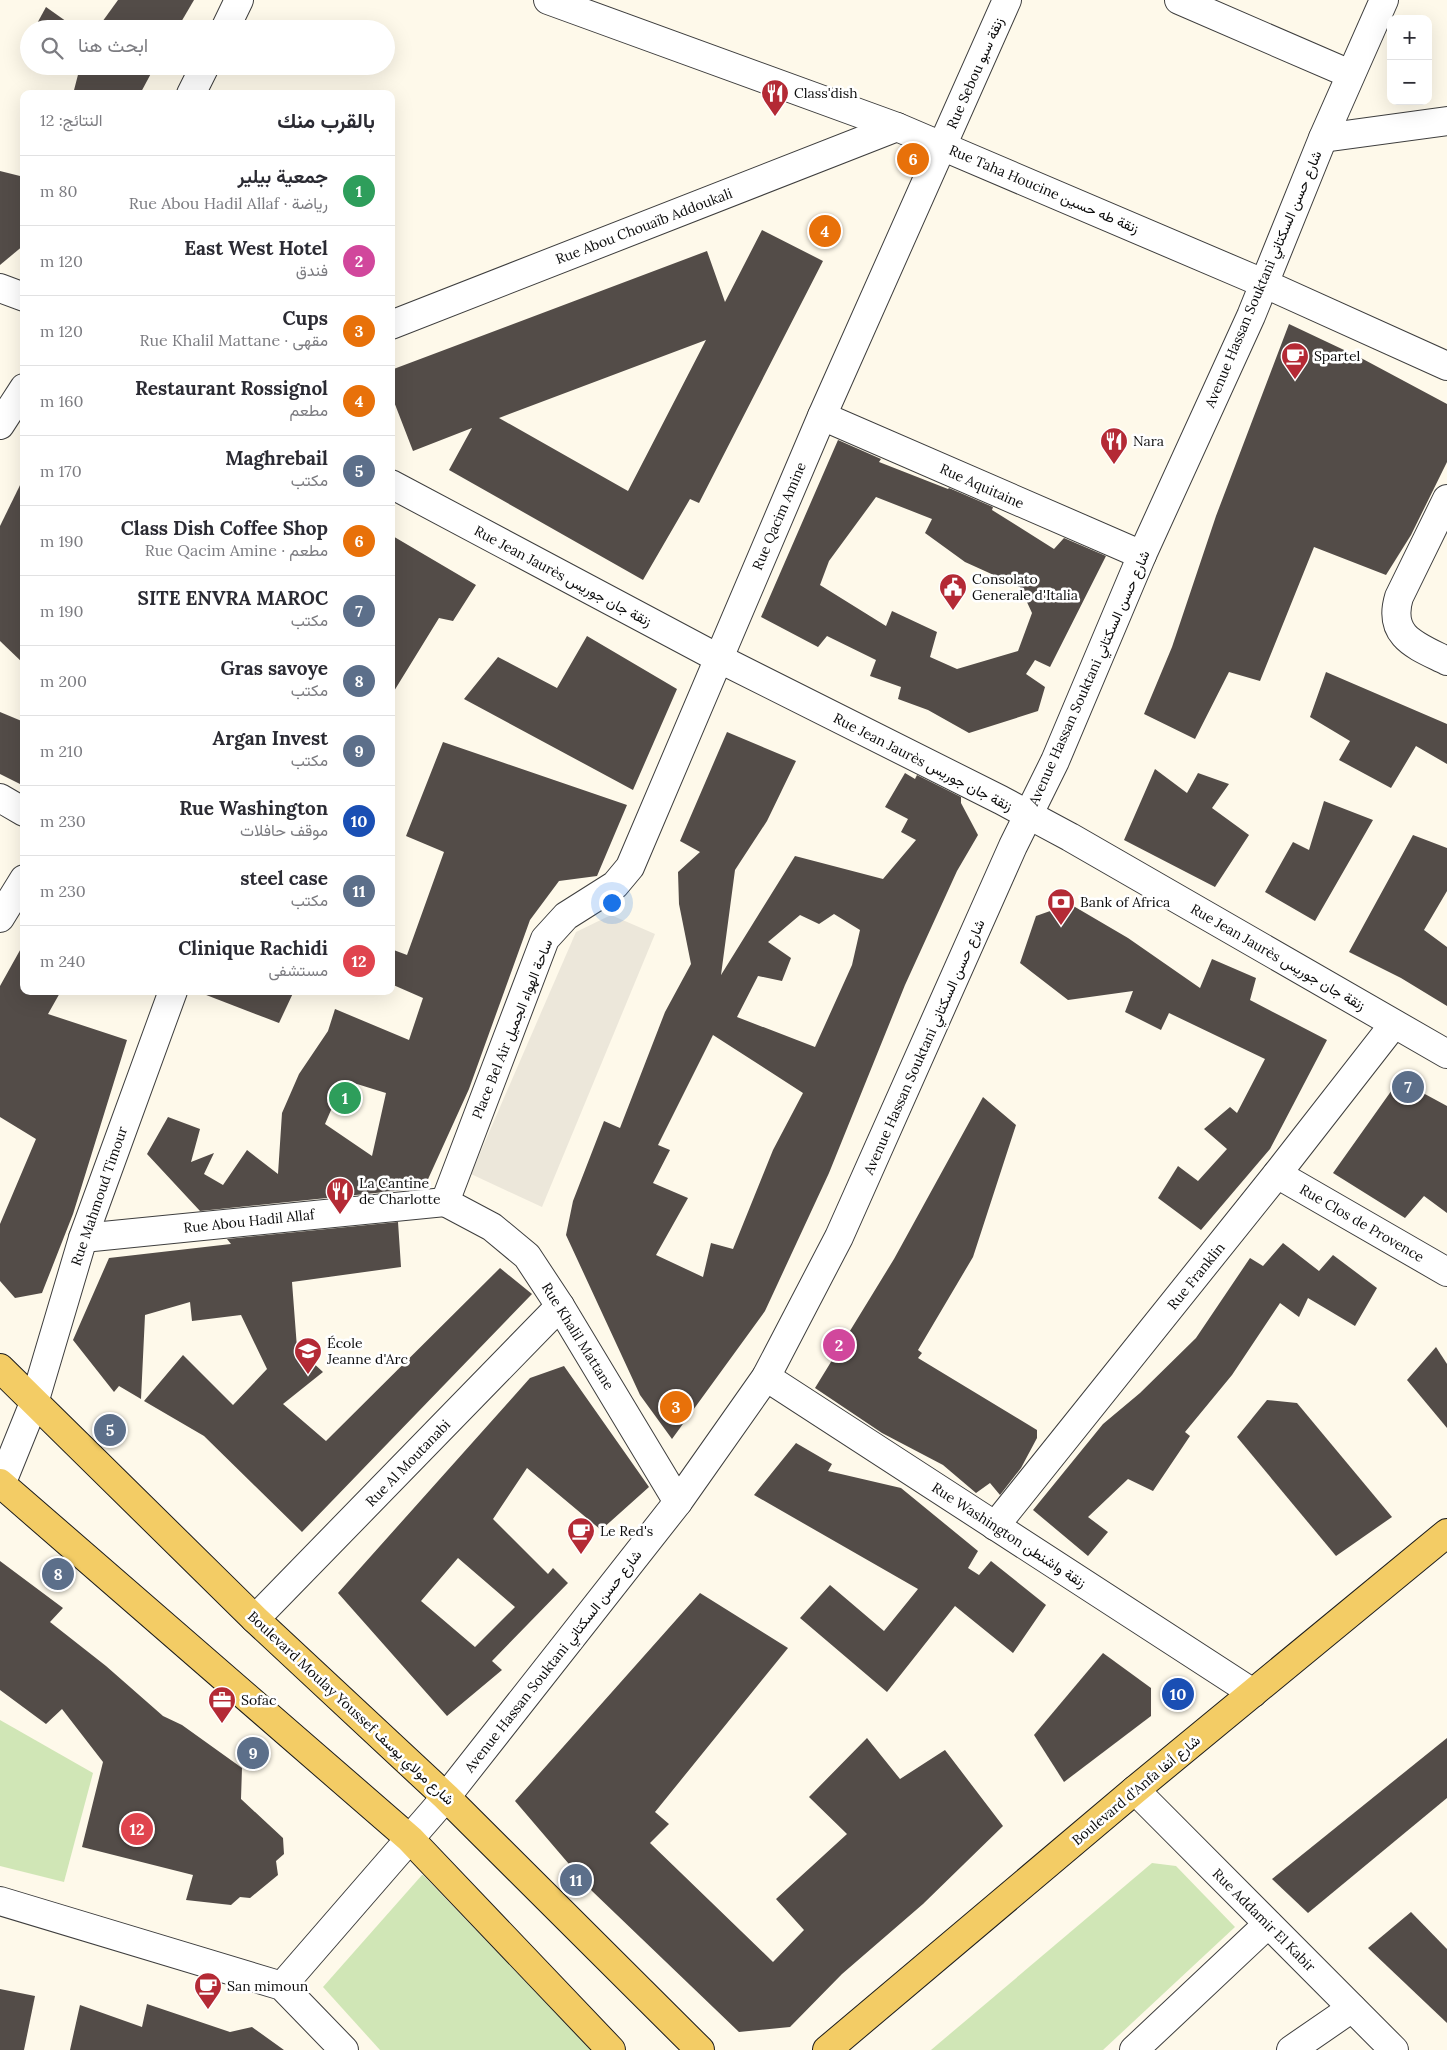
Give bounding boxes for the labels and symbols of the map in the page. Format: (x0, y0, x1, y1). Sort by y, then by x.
street label: Rue Sebou زنقة سبو (942, 14, 1008, 132)
restaurant icon: Class'dish (760, 78, 790, 117)
place label: Class'dish (794, 84, 858, 102)
pin: 6 (897, 140, 929, 178)
street label: Rue Taha Houcine زنقة طه حسين (946, 141, 1142, 237)
street label: Avenue Hassan Souktani شارع حسن السكتاني (1200, 148, 1328, 412)
street label: Rue Abou Chouaïb Addoukali (553, 184, 735, 268)
pin: 4 (809, 212, 841, 250)
cafe icon: Spartel (1280, 341, 1310, 380)
place label: Spartel (1314, 347, 1361, 365)
restaurant icon: Nara (1099, 426, 1129, 465)
place label: Nara (1133, 432, 1164, 450)
street label: Rue Qacim Amine (748, 459, 810, 573)
street label: Rue Aquitaine (937, 459, 1027, 513)
street label: Rue Jean Jaurès زنقة جان جوريس (471, 521, 655, 631)
street label: Avenue Hassan Souktani شارع حسن السكتاني (1024, 548, 1156, 811)
place label: Consolato Generale d'Italia (972, 570, 1078, 604)
public building icon: Consolato Generale d'Italia (938, 572, 968, 611)
street label: Rue Jean Jaurès زنقة جان جوريس (830, 709, 1016, 815)
bank icon: Bank of Africa (1046, 887, 1076, 926)
your location (599, 890, 625, 916)
place label: Bank of Africa (1080, 893, 1170, 911)
street label: Rue Jean Jaurès زنقة جان جوريس (1187, 900, 1369, 1015)
street label: Avenue Hassan Souktani شارع حسن السكتاني (859, 917, 991, 1180)
street label: Place Bel Air ساحة الهواء الجميل (468, 937, 556, 1121)
pin: 7 (1392, 1068, 1424, 1106)
pin: 1 (329, 1079, 361, 1117)
street label: Rue Mahmoud Timour (67, 1124, 131, 1268)
place label: La Cantine de Charlotte (359, 1174, 441, 1208)
restaurant icon: La Cantine de Charlotte (325, 1176, 355, 1215)
street label: Rue Clos de Provence (1297, 1180, 1428, 1266)
street label: Rue Abou Hadil Allaf (183, 1205, 317, 1237)
street label: Rue Franklin (1163, 1238, 1229, 1313)
street label: Rue Khalil Mattane (538, 1279, 618, 1393)
pin: 2 (823, 1326, 855, 1364)
place label: École Jeanne d'Arc (326, 1334, 408, 1368)
school or university icon: École Jeanne d'Arc (293, 1336, 323, 1375)
pin: 3 (660, 1388, 692, 1426)
pin: 5 (94, 1411, 126, 1449)
street label: Rue Al Moutanabi (362, 1416, 454, 1510)
street label: Rue Washington زنقة واشنطن (928, 1478, 1090, 1592)
cafe icon: Le Red's (566, 1516, 596, 1555)
place label: Le Red's (600, 1522, 653, 1540)
street label: Avenue Hassan Souktani شارع حسن السكتاني (460, 1546, 648, 1779)
pin: 8 (42, 1555, 74, 1593)
street label: Boulevard Moulay Youssef شارع مولاي يوسف (242, 1607, 458, 1811)
pin: 10 (1162, 1675, 1194, 1713)
office icon: Sofac (207, 1685, 237, 1724)
place label: Sofac (241, 1691, 276, 1709)
street label: Boulevard d'Anfa شارع أنفا (1068, 1731, 1205, 1850)
pin: 9 (237, 1734, 269, 1772)
pin: 12 (121, 1810, 153, 1848)
pin: 11 (560, 1861, 592, 1899)
street label: Rue Addamir El Kabir (1209, 1865, 1319, 1975)
cafe icon: San mimoun (193, 1971, 223, 2010)
place label: San mimoun (227, 1977, 309, 1995)

